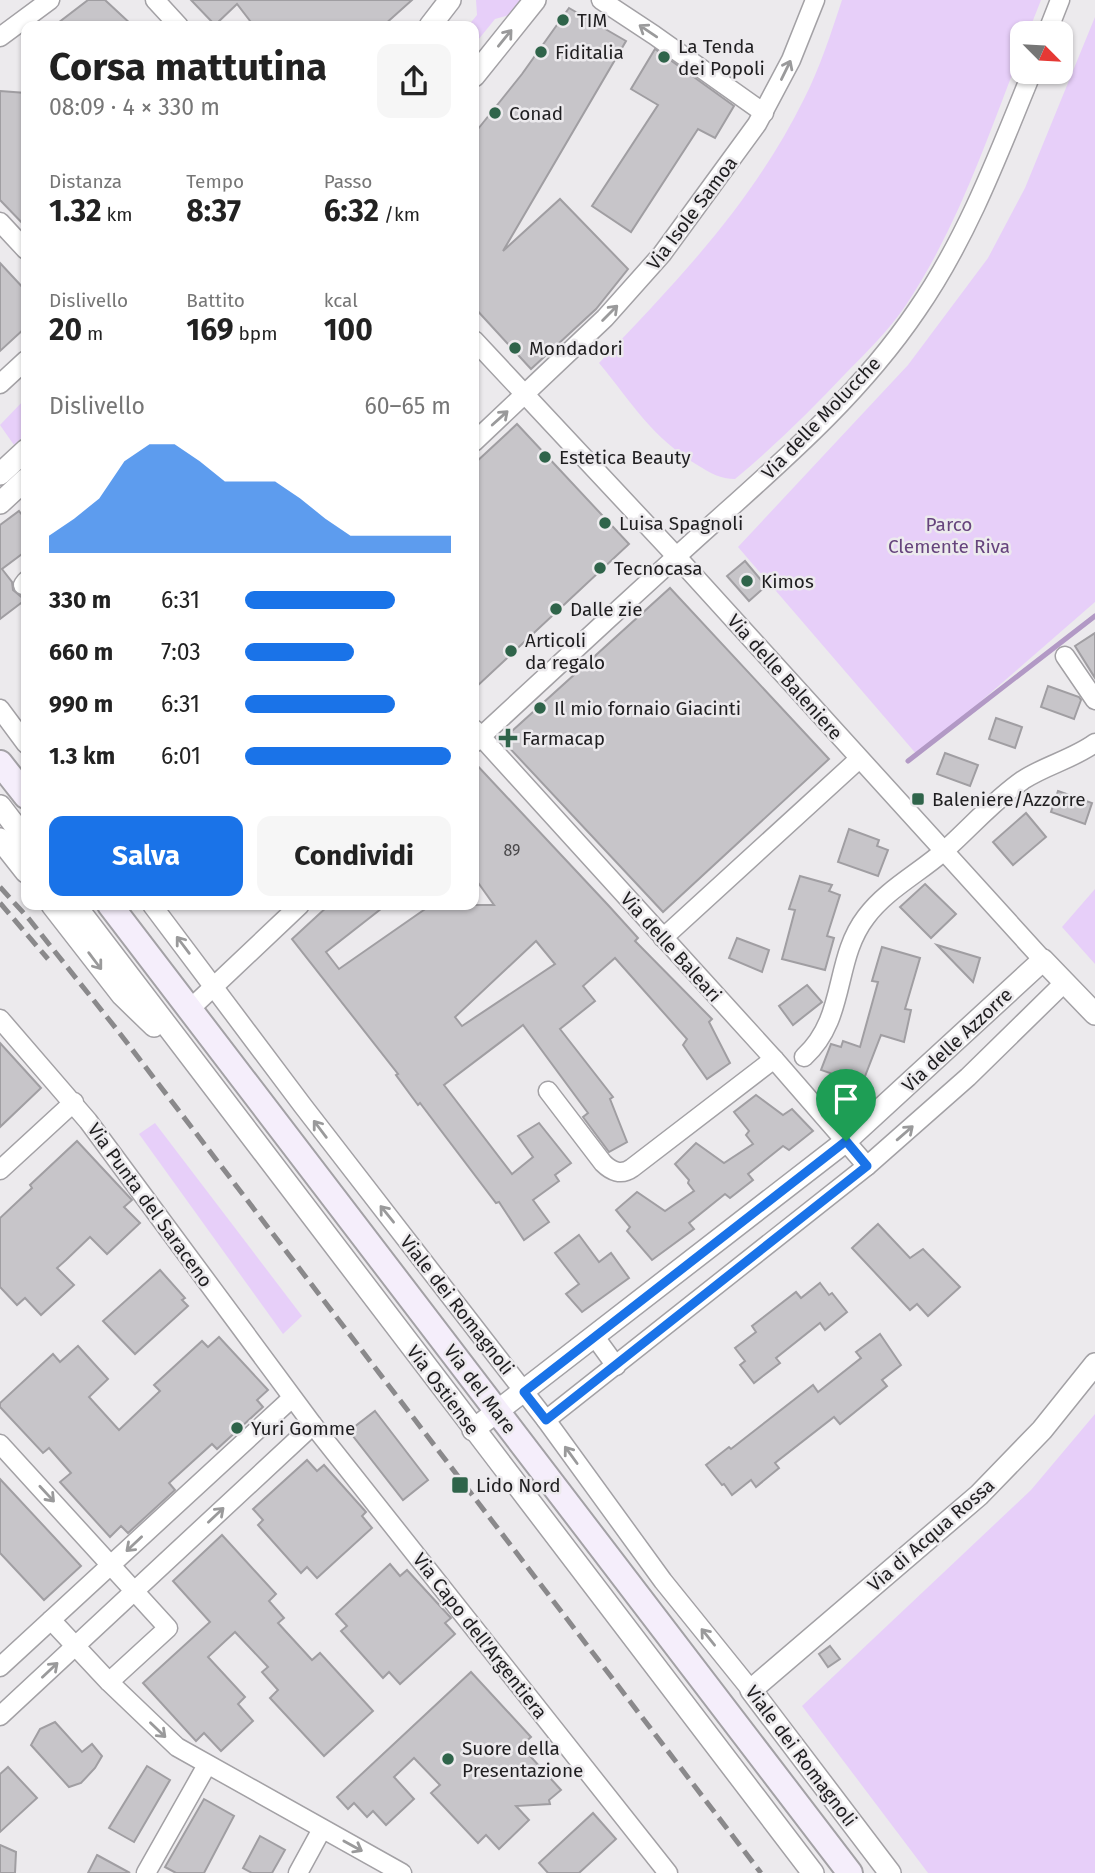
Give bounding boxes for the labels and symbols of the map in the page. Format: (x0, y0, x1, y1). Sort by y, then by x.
place label: TIM (577, 9, 607, 32)
marker: TIM (555, 12, 571, 28)
north arrow (1010, 21, 1073, 84)
one-way arrow (639, 24, 659, 38)
one-way arrow (497, 30, 512, 48)
place label: La Tenda dei Popoli (678, 35, 765, 80)
place label: Fiditalia (555, 41, 624, 64)
marker: Fiditalia (533, 44, 549, 60)
marker: La Tenda dei Popoli (656, 49, 672, 65)
one-way arrow (780, 60, 794, 81)
place label: Conad (509, 102, 563, 125)
marker: Conad (487, 105, 503, 121)
street label: Via Isole Samoa (642, 152, 742, 274)
one-way arrow (601, 305, 618, 322)
place label: Mondadori (529, 337, 623, 360)
marker: Mondadori (507, 340, 523, 356)
street label: Via delle Molucche (757, 352, 885, 484)
one-way arrow (491, 410, 508, 427)
place label: Estetica Beauty (559, 446, 691, 469)
marker: Estetica Beauty (537, 449, 553, 465)
place label: Luisa Spagnoli (619, 512, 743, 535)
park label: Parco Clemente Riva (888, 513, 1010, 558)
marker: Luisa Spagnoli (597, 515, 613, 531)
place label: Tecnocasa (614, 557, 703, 580)
marker: Tecnocasa (592, 560, 608, 576)
place label: Kimos (761, 570, 814, 593)
marker: Kimos (739, 573, 755, 589)
place label: Dalle zie (570, 598, 643, 621)
marker: Dalle zie (548, 601, 564, 617)
street label: Via delle Baleniere (723, 610, 847, 744)
place label: Articoli da regalo (525, 629, 605, 674)
marker: Articoli da regalo (503, 643, 519, 659)
place label: Il mio fornaio Giacinti (554, 697, 741, 720)
marker: Il mio fornaio Giacinti (532, 700, 548, 716)
place label: Farmacap (522, 727, 605, 750)
marker: Farmacap (500, 730, 516, 746)
place label: Baleniere/Azzorre (932, 788, 1086, 811)
marker: Baleniere/Azzorre (910, 791, 926, 807)
house number: 89 (504, 841, 520, 860)
street label: Via delle Baleari (616, 887, 726, 1007)
one-way arrow (175, 937, 190, 955)
one-way arrow (87, 951, 102, 969)
street label: Via delle Azzorre (897, 983, 1017, 1097)
pin (816, 1069, 876, 1141)
street label: Via Punta del Saraceno (83, 1118, 217, 1292)
one-way arrow (313, 1120, 328, 1139)
one-way arrow (896, 1125, 914, 1141)
one-way arrow (379, 1206, 394, 1224)
street label: Viale dei Romagnoli (395, 1231, 519, 1379)
street label: Via del Mare (439, 1340, 521, 1438)
street label: Via Ostiense (402, 1341, 484, 1439)
place label: Yuri Gomme (251, 1417, 355, 1440)
marker: Yuri Gomme (229, 1420, 245, 1436)
one-way arrow (564, 1446, 578, 1465)
place label: Lido Nord (476, 1474, 561, 1497)
street label: Via di Acqua Rossa (863, 1474, 999, 1596)
marker: Lido Nord (450, 1475, 470, 1495)
one-way arrow (38, 1485, 55, 1502)
one-way arrow (207, 1507, 225, 1523)
one-way arrow (125, 1536, 143, 1552)
street label: Via Capo dell'Argentiera (408, 1548, 552, 1724)
one-way arrow (700, 1628, 716, 1646)
one-way arrow (41, 1662, 59, 1678)
street label: Viale dei Romagnoli (740, 1681, 862, 1831)
one-way arrow (149, 1721, 166, 1738)
place label: Suore della Presentazione (462, 1737, 583, 1782)
marker: Suore della Presentazione (440, 1751, 456, 1767)
one-way arrow (342, 1839, 362, 1853)

